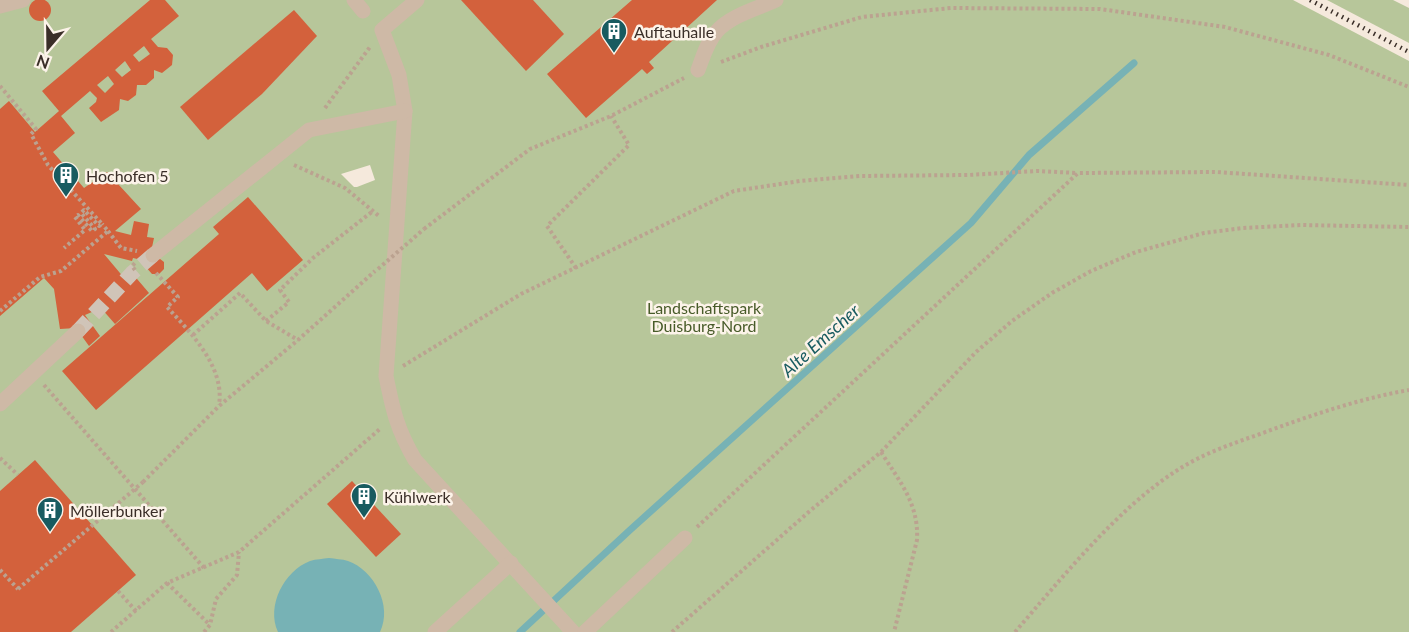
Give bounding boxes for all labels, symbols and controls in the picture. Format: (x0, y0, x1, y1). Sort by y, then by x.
building icon: Auftauhalle (599, 16, 629, 54)
north arrow (18, 18, 78, 78)
place label: Auftauhalle (634, 22, 714, 41)
text: N (34, 52, 52, 74)
building icon: Hochofen 5 (51, 160, 81, 198)
place label: Hochofen 5 (86, 166, 169, 185)
park label: Landschaftspark Duisburg-Nord (647, 298, 762, 335)
water label: Alte Emscher (776, 299, 864, 382)
building icon: Kühlwerk (349, 481, 379, 519)
place label: Kühlwerk (384, 487, 452, 506)
building icon: Möllerbunker (35, 495, 65, 533)
place label: Möllerbunker (70, 501, 164, 520)

